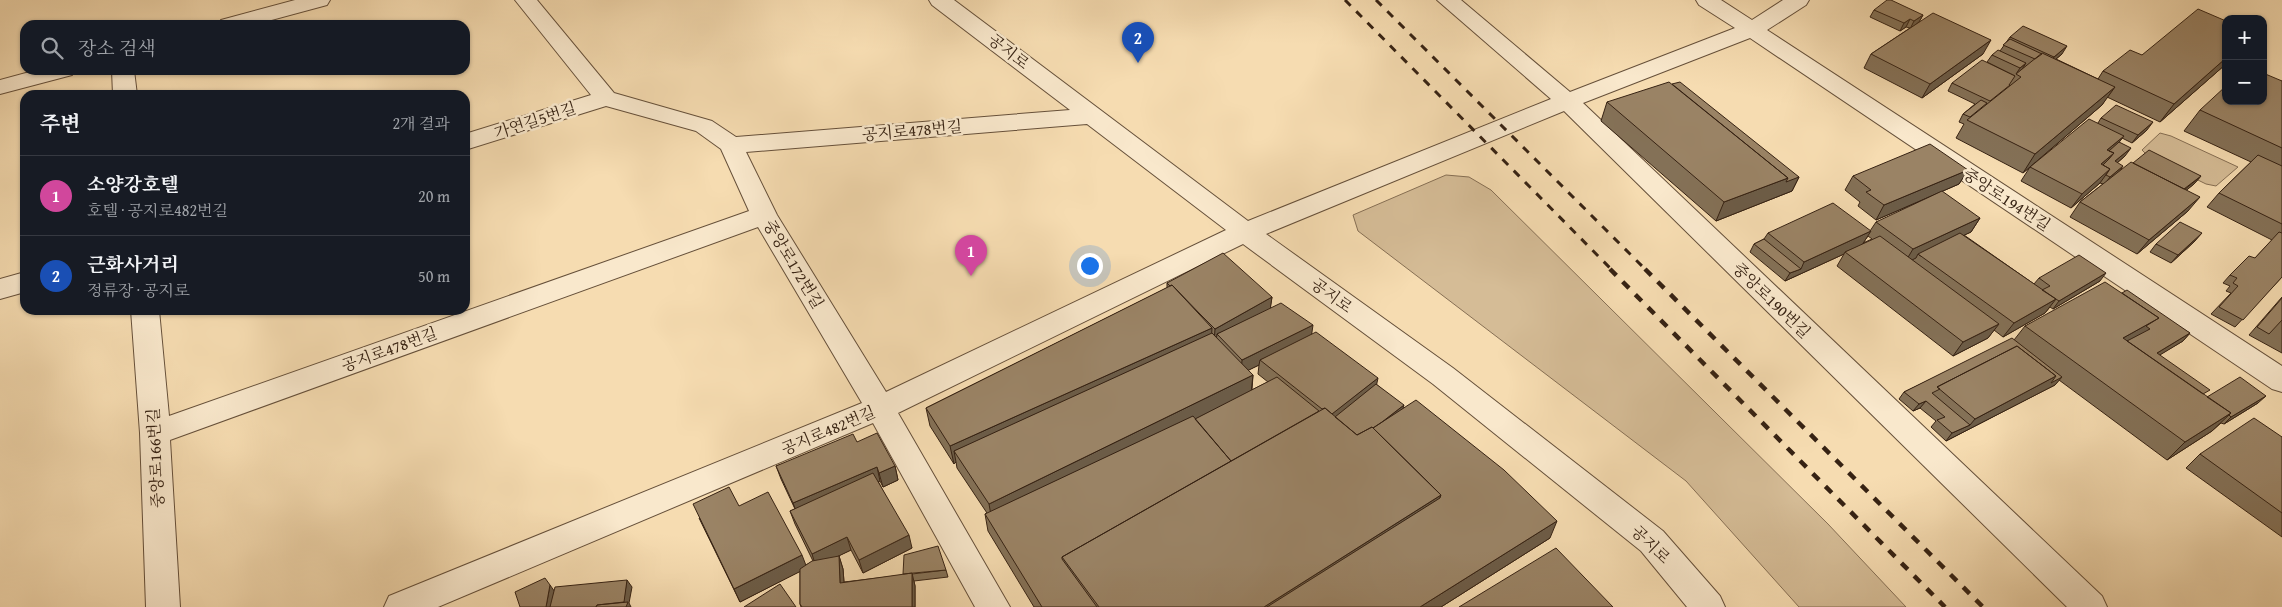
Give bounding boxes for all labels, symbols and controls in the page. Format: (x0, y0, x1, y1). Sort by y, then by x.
map controls (2222, 15, 2267, 105)
button: + (2222, 15, 2267, 60)
search box (20, 20, 470, 75)
pin: 2 (1122, 22, 1154, 63)
street label: 공지로 (983, 27, 1035, 75)
icon: search (38, 34, 66, 62)
text: 장소 검색 (78, 34, 156, 62)
button: − (2222, 60, 2267, 105)
street label: 가연길5번길 (491, 95, 579, 145)
text: 주변 (40, 108, 81, 139)
text: 2개 결과 (392, 111, 450, 135)
street label: 공지로478번길 (861, 114, 963, 146)
street label: 중앙로194번길 (1958, 162, 2056, 236)
text: 소양강호텔 (87, 170, 179, 198)
text: 1 (52, 184, 60, 208)
text: 20 m (418, 184, 450, 208)
text: 호텔 · 공지로482번길 (87, 198, 228, 222)
street label: 중앙로172번길 (758, 215, 830, 313)
pin: 1 (955, 235, 987, 276)
text: 근화사거리 (87, 250, 179, 278)
your location (1077, 253, 1103, 279)
street label: 중앙로190번길 (1728, 256, 1816, 344)
text: 2 (52, 264, 60, 288)
text: 50 m (418, 264, 450, 288)
street label: 공지로 (1306, 272, 1358, 319)
text: 정류장 · 공지로 (87, 278, 189, 302)
street label: 공지로478번길 (338, 321, 440, 377)
street label: 공지로482번길 (777, 399, 879, 461)
street label: 중앙로166번길 (140, 407, 170, 509)
street label: 공지로 (1626, 519, 1676, 569)

